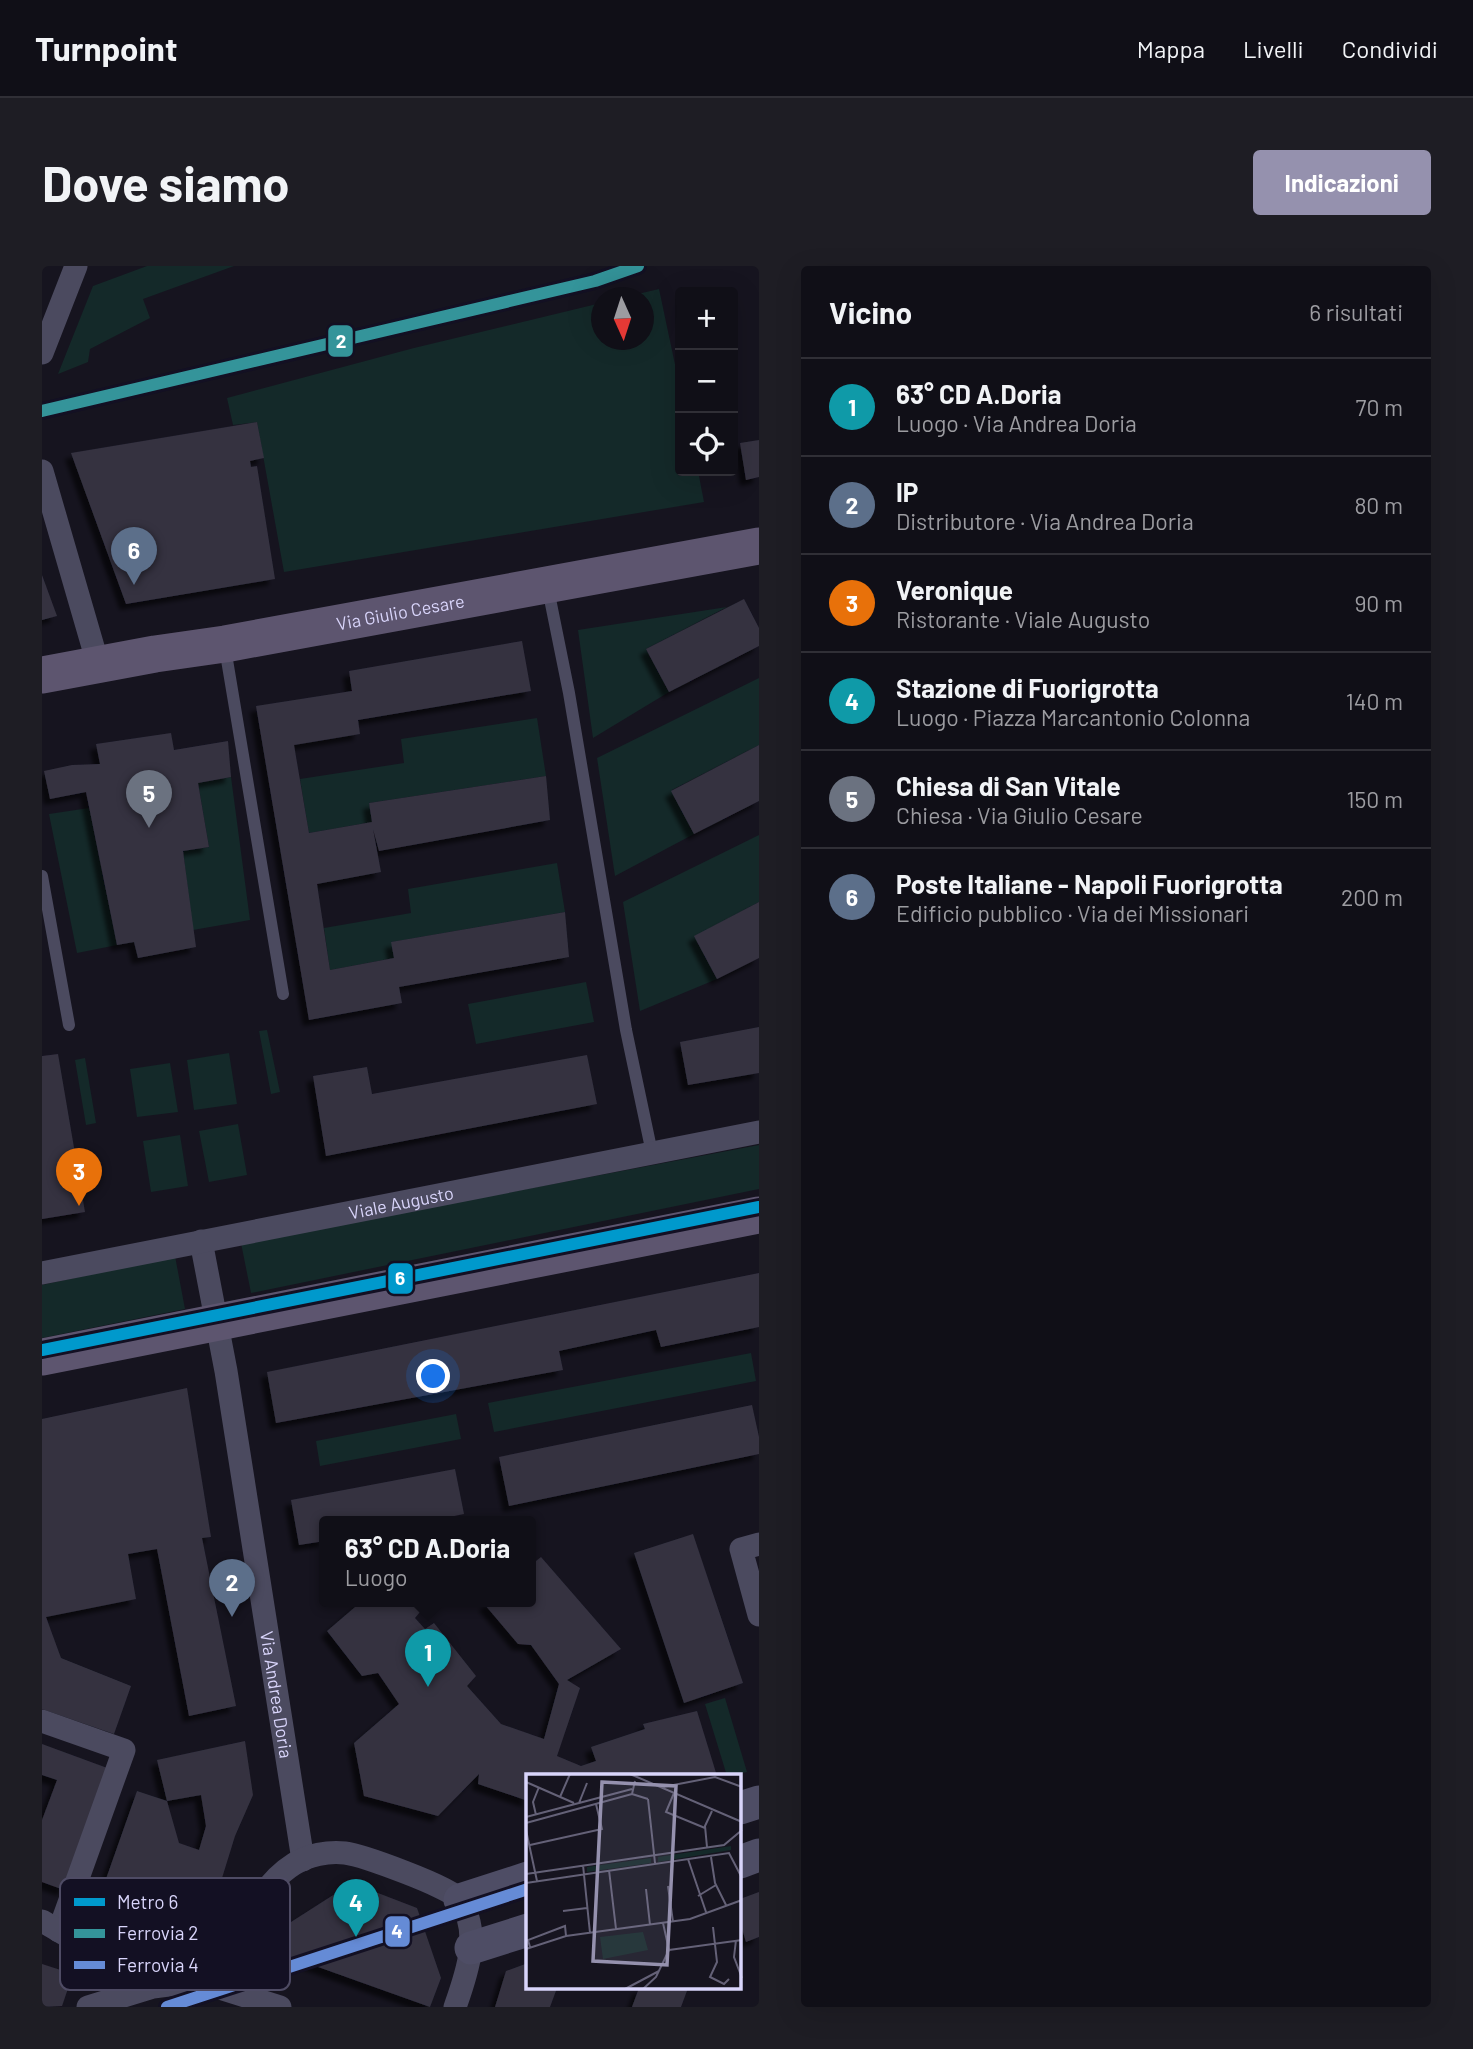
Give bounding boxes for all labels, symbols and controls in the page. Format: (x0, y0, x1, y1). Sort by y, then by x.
text: Turnpoint (35, 28, 177, 68)
text: Mappa (1137, 34, 1205, 63)
text: Livelli (1243, 34, 1304, 63)
text: Condividi (1342, 34, 1438, 63)
button: Indicazioni (1253, 150, 1431, 215)
text: Dove siamo (42, 153, 290, 212)
north arrow (591, 287, 654, 350)
map controls (675, 287, 738, 476)
button: + (675, 287, 738, 350)
text: Vicino (829, 294, 912, 330)
text: 6 risultati (1309, 298, 1403, 326)
line badge: 2 (327, 324, 354, 358)
text: 2 (336, 329, 346, 352)
button: − (675, 350, 738, 413)
text: 63° CD A.Doria (896, 378, 1061, 409)
text: 1 (848, 393, 856, 421)
text: 70 m (1356, 393, 1403, 421)
text: Luogo · Via Andrea Doria (896, 409, 1137, 437)
button: locate (675, 413, 738, 476)
text: IP (896, 476, 918, 507)
text: 2 (846, 491, 858, 519)
text: 80 m (1354, 491, 1403, 519)
text: Distributore · Via Andrea Doria (896, 507, 1194, 535)
pin: 6 (111, 527, 157, 585)
text: Veronique (896, 574, 1013, 605)
street label: Via Giulio Cesare (335, 589, 466, 634)
text: 3 (846, 589, 858, 617)
text: 90 m (1354, 589, 1403, 617)
text: Ristorante · Viale Augusto (896, 605, 1150, 633)
text: Stazione di Fuorigrotta (896, 672, 1159, 703)
text: 4 (845, 687, 859, 715)
text: 140 m (1346, 687, 1403, 715)
text: Luogo · Piazza Marcantonio Colonna (896, 703, 1250, 731)
pin: 5 (126, 770, 172, 828)
text: Chiesa di San Vitale (896, 770, 1121, 801)
text: 5 (846, 785, 858, 813)
text: 150 m (1347, 785, 1403, 813)
text: Chiesa · Via Giulio Cesare (896, 801, 1143, 829)
text: Poste Italiane - Napoli Fuorigrotta (896, 868, 1283, 899)
text: 6 (846, 883, 858, 911)
text: 200 m (1341, 883, 1403, 911)
text: Edificio pubblico · Via dei Missionari (896, 899, 1249, 927)
pin: 3 (56, 1148, 102, 1206)
street label: Viale Augusto (347, 1181, 455, 1223)
line badge: 6 (387, 1262, 414, 1295)
text: 6 (395, 1266, 405, 1289)
your location (416, 1359, 450, 1393)
popup (319, 1516, 536, 1607)
text: 63° CD A.Doria (345, 1532, 510, 1563)
pin: 2 (209, 1559, 255, 1617)
text: Luogo (345, 1563, 408, 1591)
street label: Via Andrea Doria (256, 1629, 298, 1760)
pin: 1 (405, 1629, 451, 1687)
inset map (526, 1774, 741, 1990)
legend (60, 1878, 290, 1990)
pin: 4 (333, 1879, 379, 1937)
text: Metro 6 (117, 1890, 178, 1913)
line badge: 4 (384, 1915, 411, 1948)
text: 4 (391, 1919, 403, 1942)
text: Ferrovia 2 (117, 1921, 198, 1944)
text: Ferrovia 4 (117, 1953, 199, 1976)

